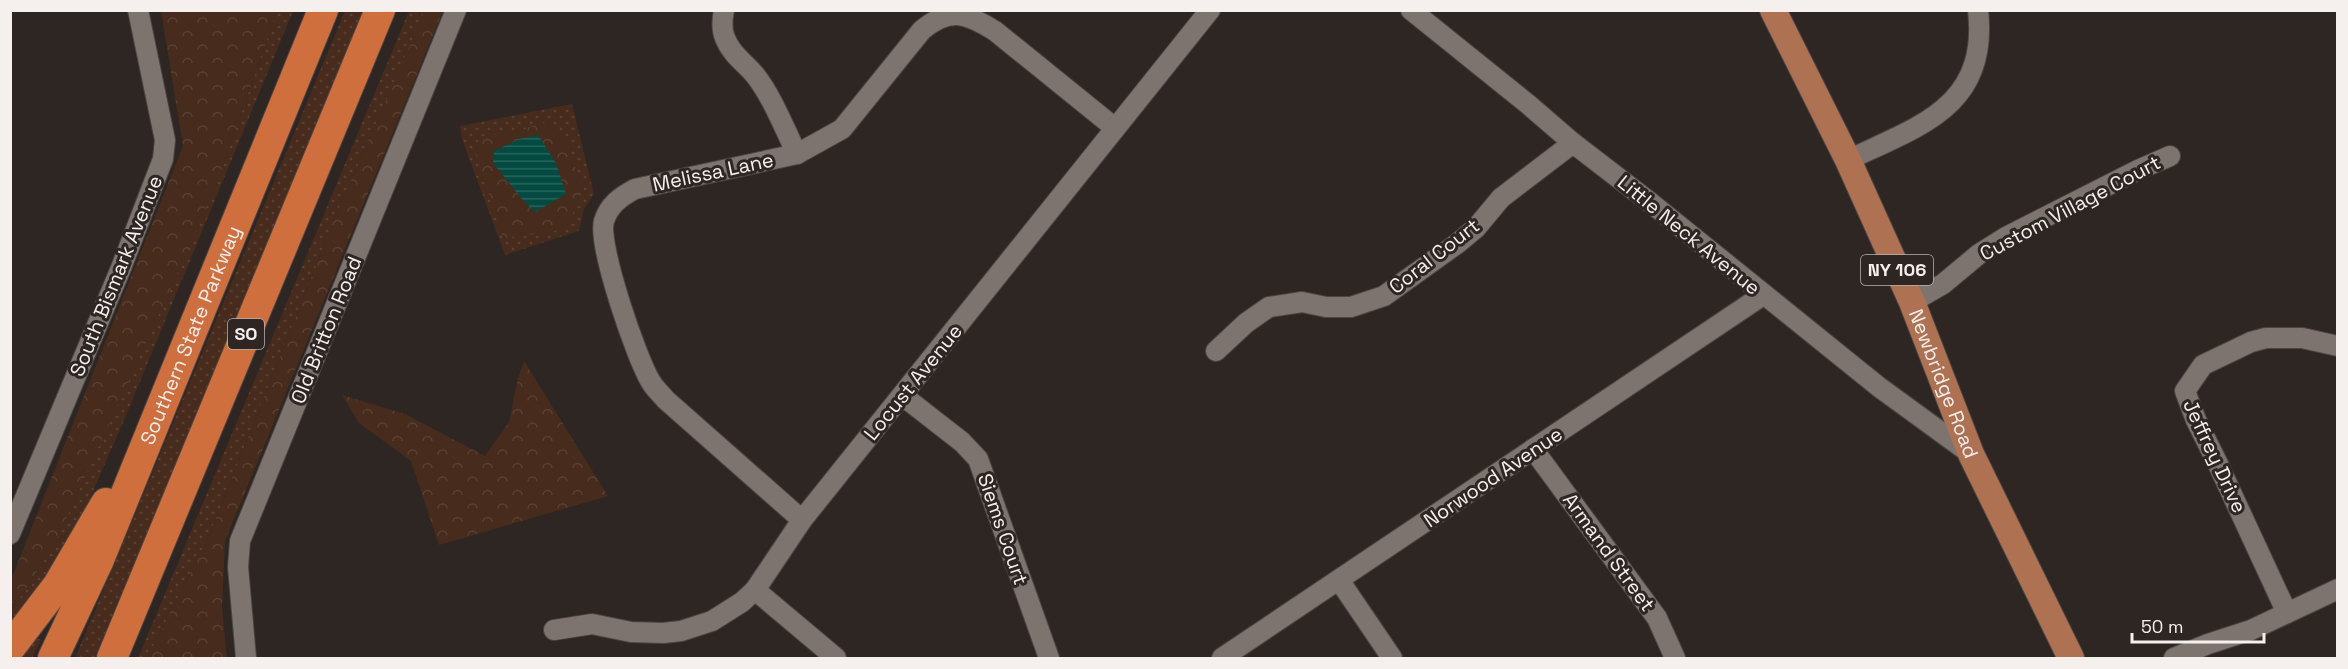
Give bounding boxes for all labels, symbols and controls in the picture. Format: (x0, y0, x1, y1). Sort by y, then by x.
street label: Melissa Lane (650, 146, 776, 198)
street label: Custom Village Court (1975, 149, 2165, 267)
street label: Little Neck Avenue (1612, 169, 1766, 301)
street label: South Bismark Avenue (64, 172, 168, 380)
street label: Coral Court (1383, 212, 1485, 300)
street label: Southern State Parkway (134, 222, 247, 449)
street label: Old Britton Road (285, 253, 367, 407)
road number: NY 106 (1861, 255, 1933, 285)
street label: Newbridge Road (1903, 305, 1984, 462)
street label: Locust Avenue (858, 318, 968, 446)
road number: SO (228, 319, 264, 349)
street label: Jeffrey Drive (2177, 395, 2253, 517)
street label: Norwood Avenue (1419, 421, 1567, 533)
street label: Siems Court (972, 470, 1034, 588)
street label: Armand Street (1557, 488, 1661, 616)
scale bar (2132, 606, 2264, 644)
text: 50 m (2141, 615, 2183, 638)

